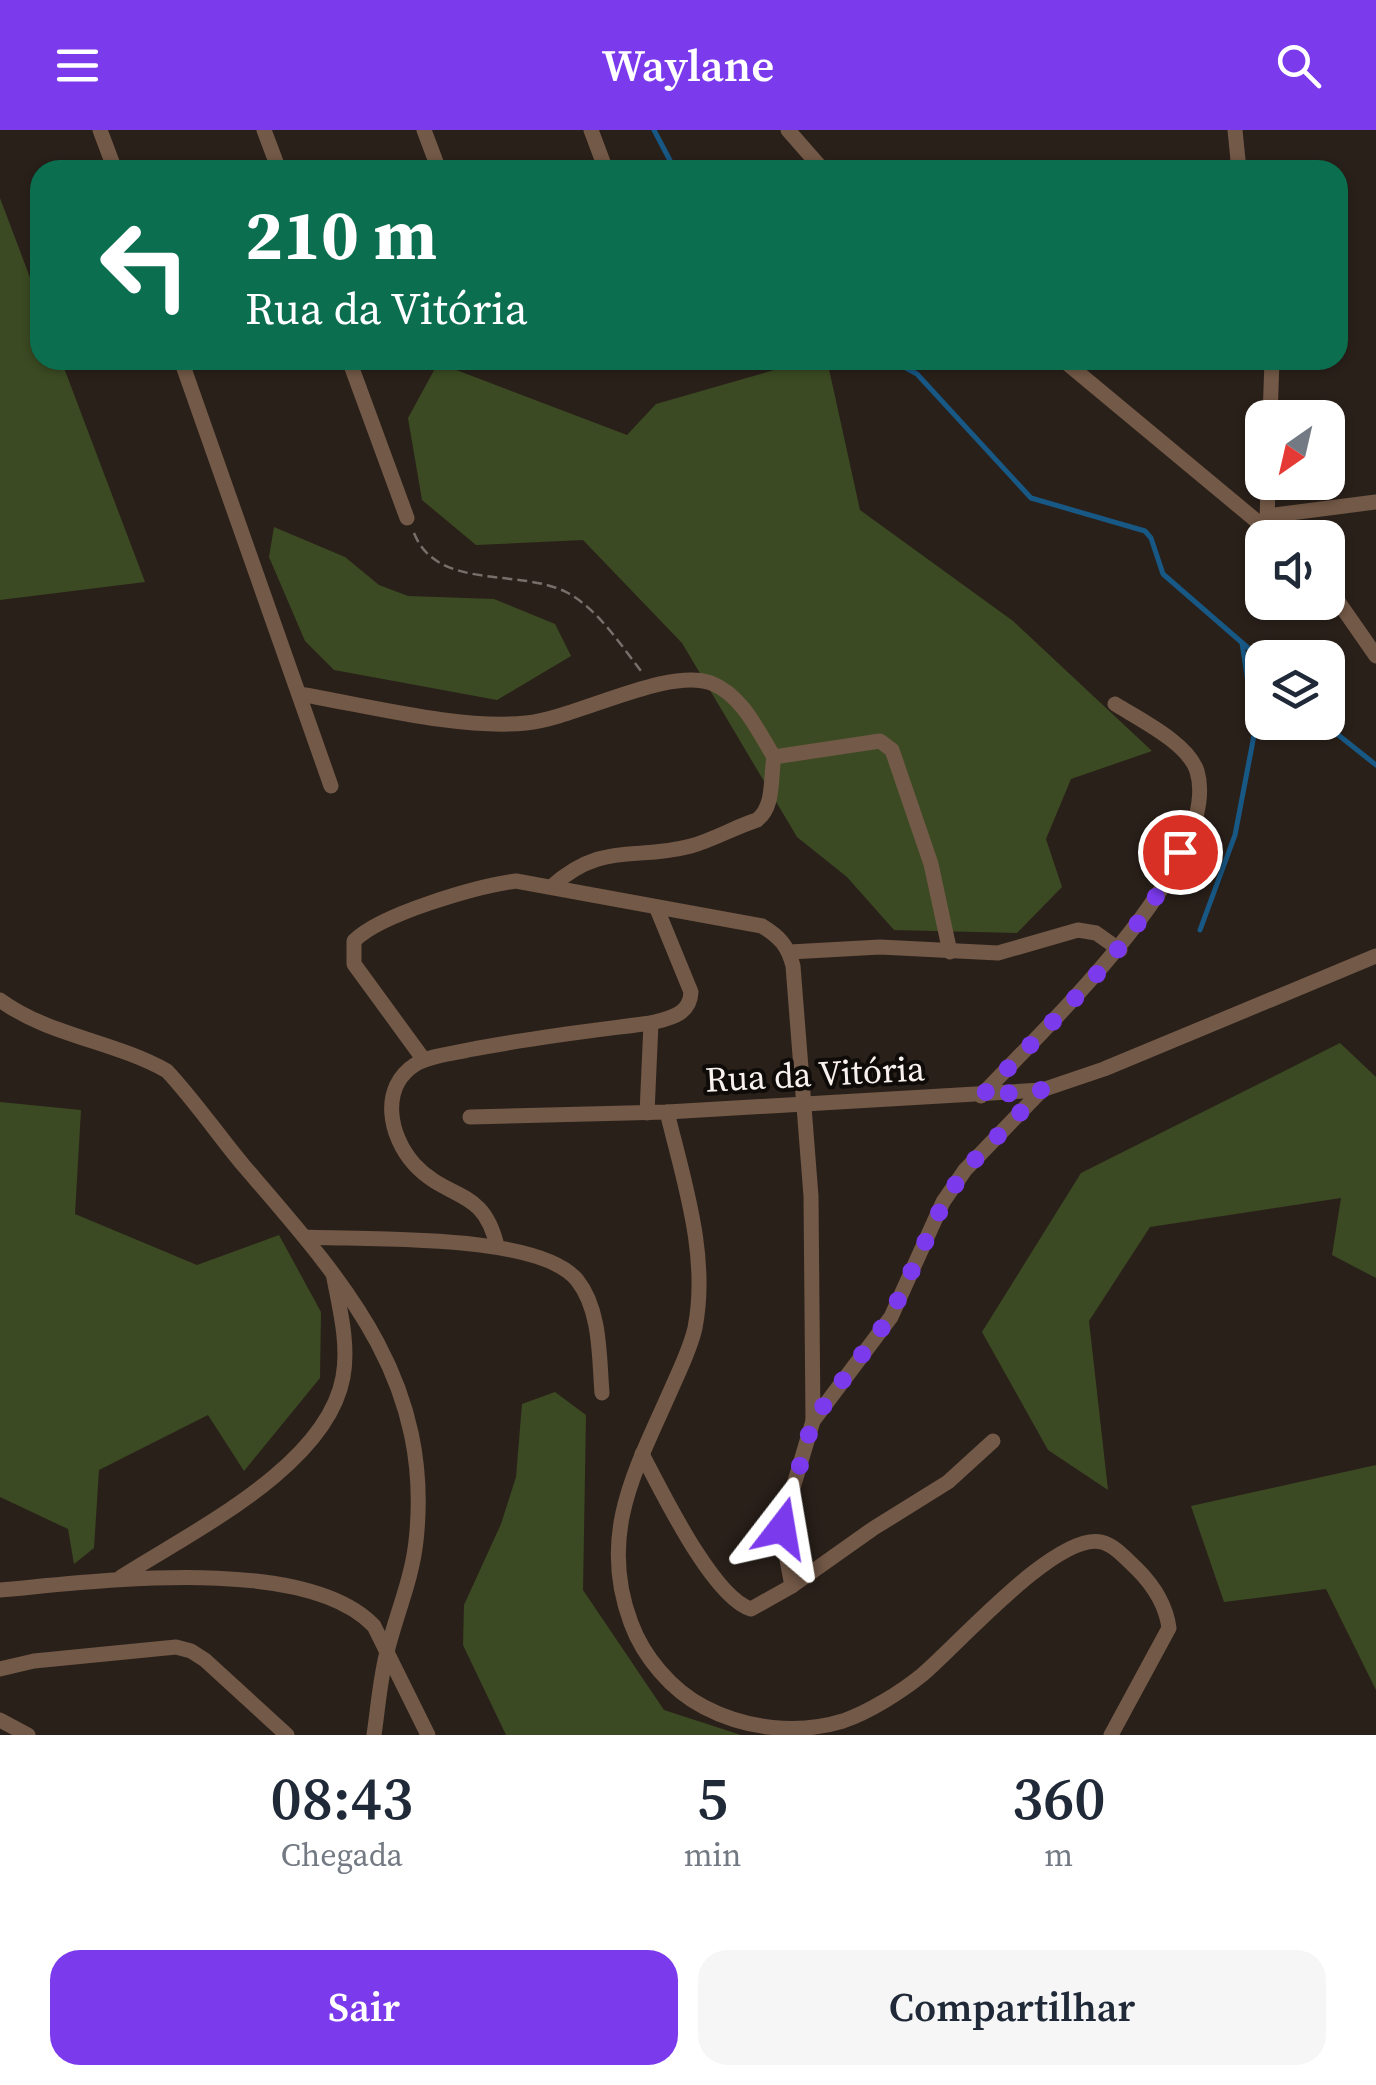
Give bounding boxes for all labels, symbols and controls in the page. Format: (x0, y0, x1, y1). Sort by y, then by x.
text: Waylane (602, 34, 774, 96)
icon: menu (50, 38, 105, 93)
icon: search (1271, 38, 1326, 93)
text: 210 m (245, 186, 437, 282)
icon: left (80, 200, 210, 330)
text: Rua da Vitória (245, 277, 528, 339)
north arrow (1245, 400, 1345, 500)
map controls (1245, 400, 1345, 740)
button: sound (1245, 520, 1345, 620)
button: layers (1245, 640, 1345, 740)
pin (1138, 810, 1223, 895)
icon: arrive (1153, 825, 1208, 880)
street label: Rua da Vitória (704, 1044, 926, 1104)
position arrow (730, 1476, 834, 1580)
text: 08:43 (270, 1757, 413, 1839)
text: 5 (697, 1757, 728, 1839)
text: 360 (1012, 1757, 1106, 1839)
text: Chegada (281, 1833, 403, 1877)
text: min (684, 1833, 741, 1877)
text: m (1044, 1833, 1073, 1877)
button: Sair (50, 1950, 678, 2065)
button: Compartilhar (698, 1950, 1326, 2065)

